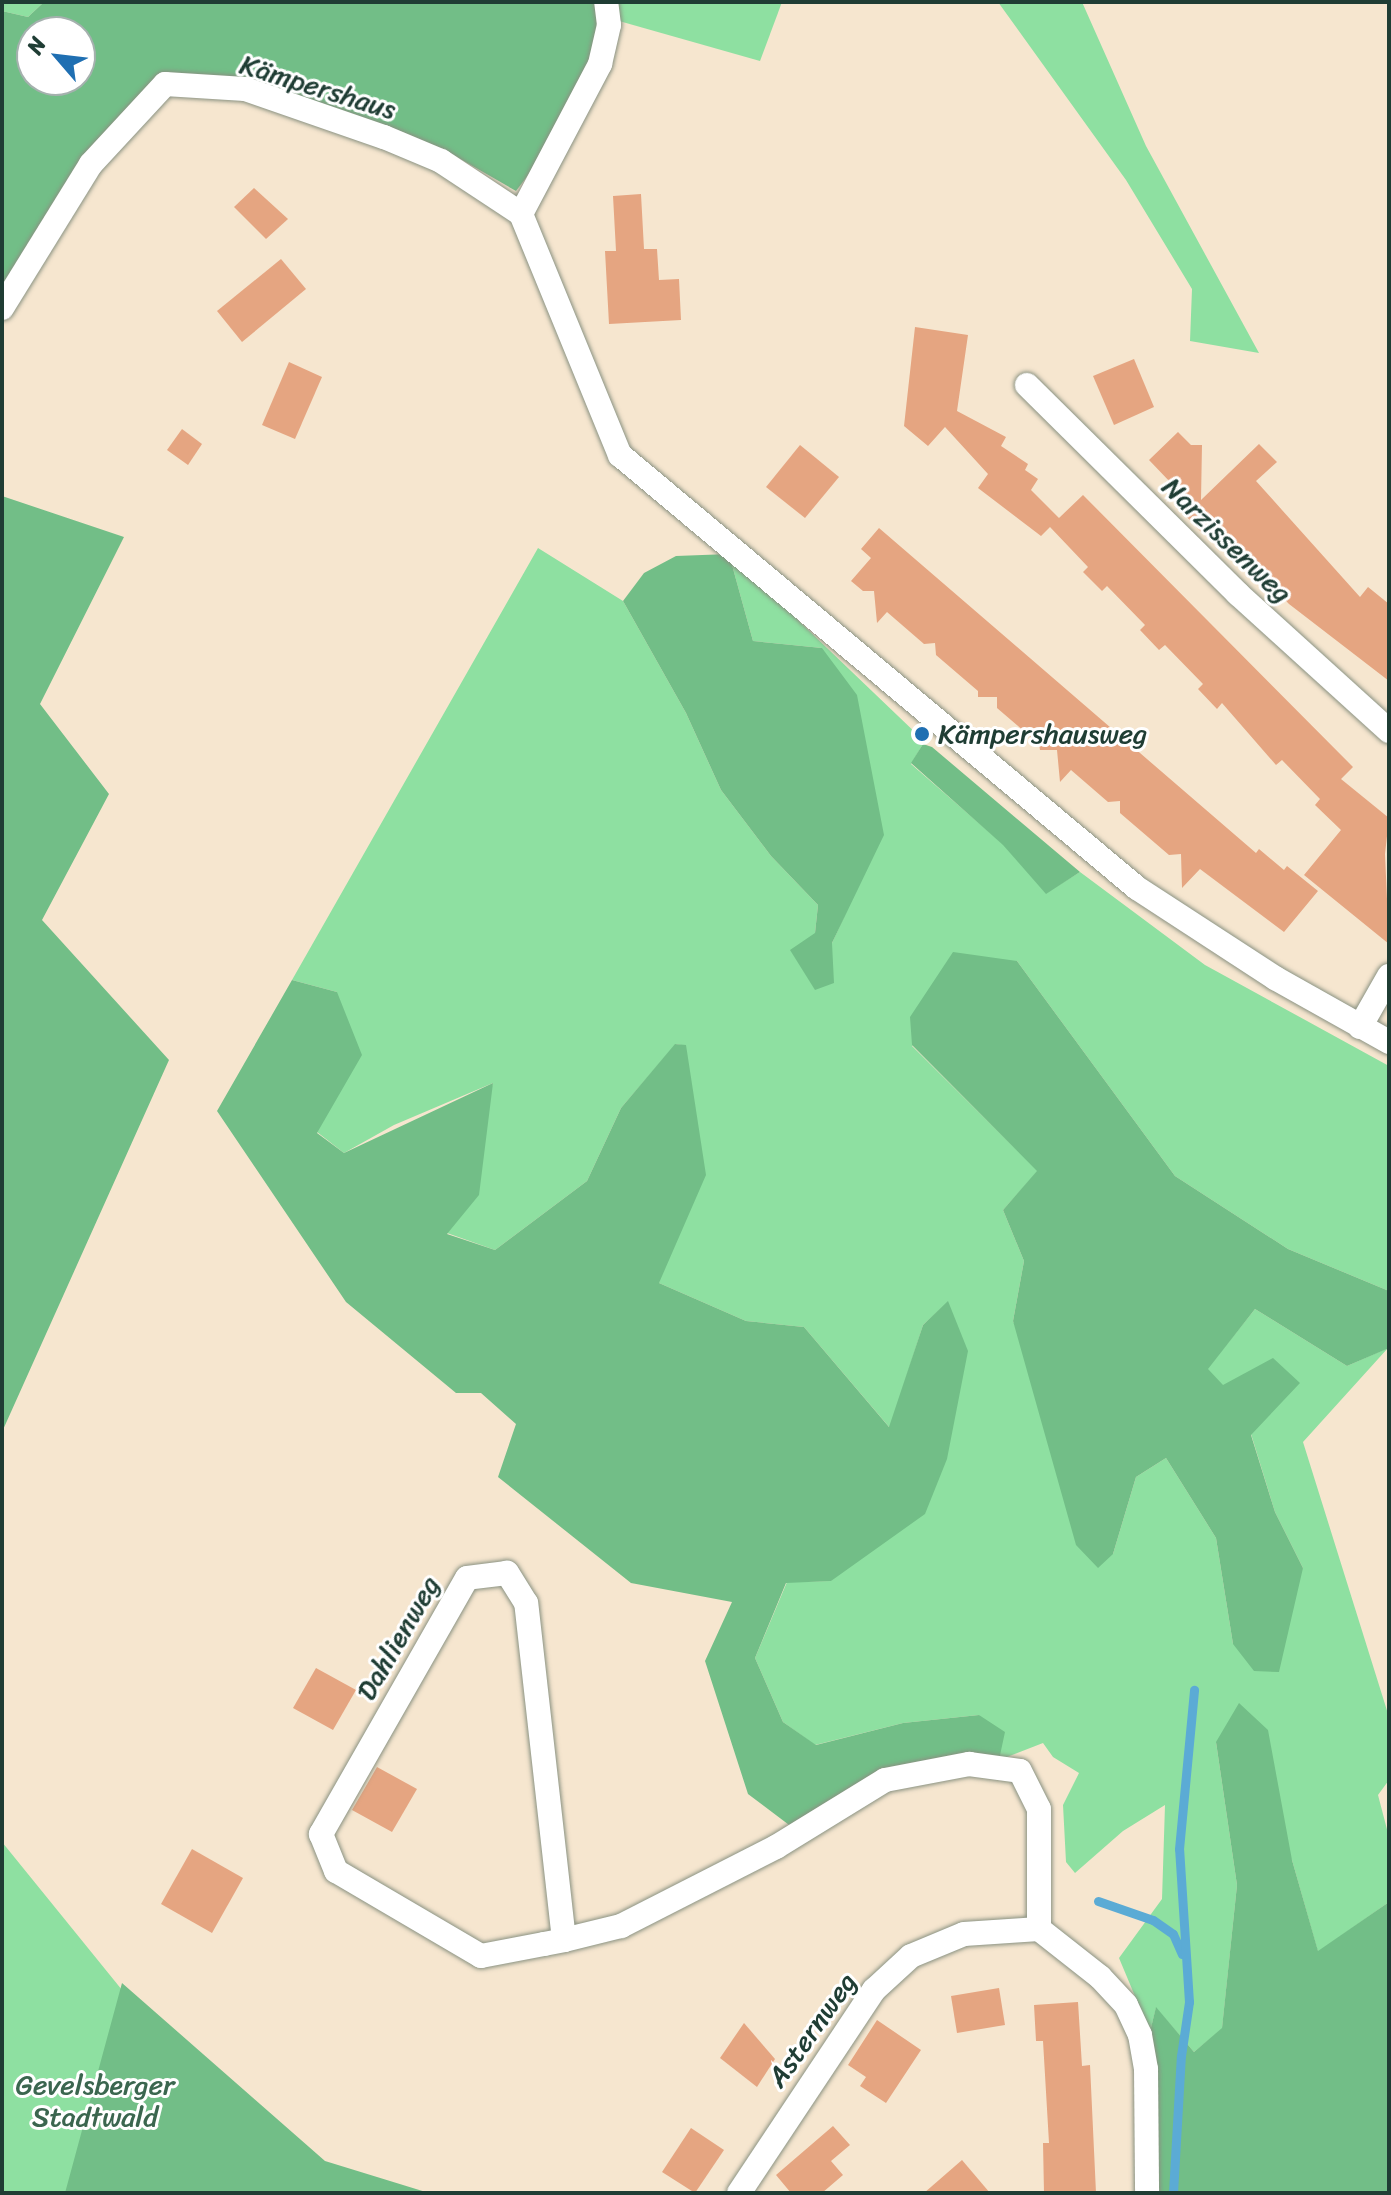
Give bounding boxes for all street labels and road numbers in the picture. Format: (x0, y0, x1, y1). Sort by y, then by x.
street label: Kämpershaus (236, 47, 400, 127)
street label: Narzissenweg (1155, 470, 1299, 610)
street label: Dahlienweg (349, 1570, 447, 1706)
street label: Asternweg (760, 1966, 864, 2094)

